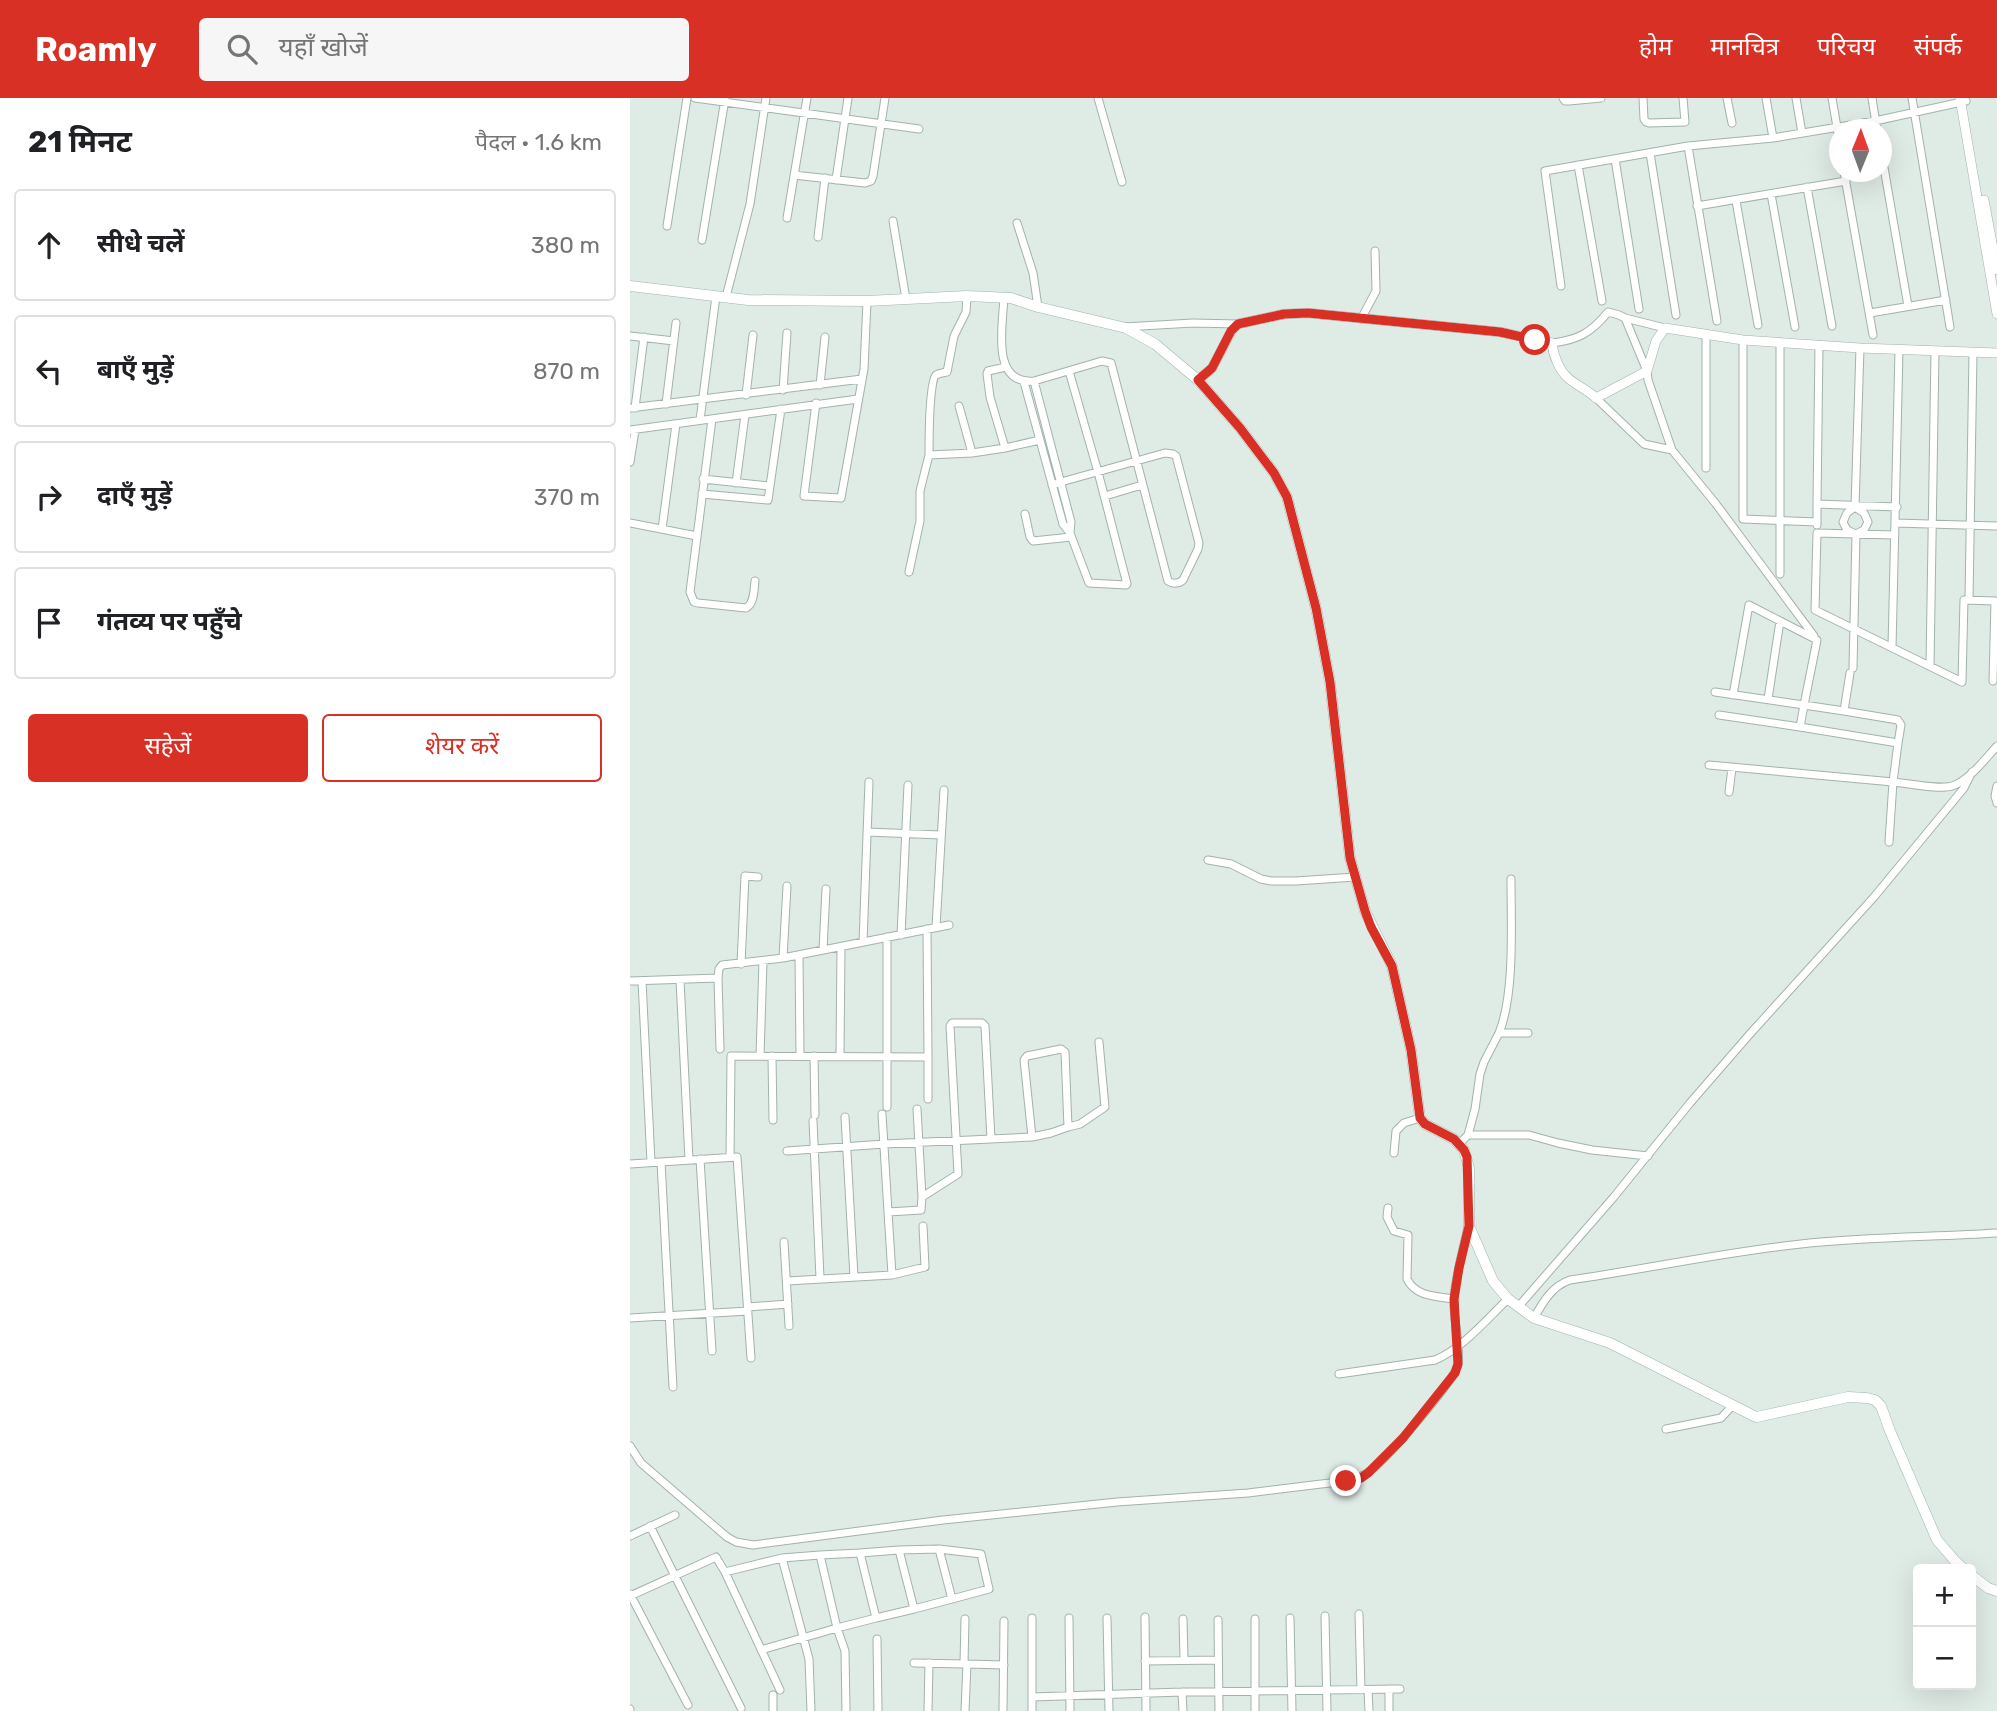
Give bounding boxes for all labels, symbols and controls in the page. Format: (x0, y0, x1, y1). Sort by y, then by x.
search box (199, 18, 689, 81)
text: Roamly (35, 30, 157, 69)
icon: search (223, 30, 261, 68)
text: यहाँ खोजें (279, 32, 368, 63)
text: होम (1639, 33, 1672, 61)
text: मानचित्र (1710, 33, 1779, 61)
text: परिचय (1817, 33, 1876, 61)
text: संपर्क (1914, 33, 1962, 61)
north arrow (1829, 119, 1892, 182)
text: 21 मिनट (28, 124, 132, 160)
text: पैदल · 1.6 km (475, 128, 602, 156)
icon: ahead (30, 226, 68, 264)
text: सीधे चलें (97, 228, 185, 259)
text: 380 m (531, 231, 600, 259)
route start (1519, 324, 1550, 355)
icon: left (30, 352, 68, 390)
text: बाएँ मुड़ें (97, 354, 174, 385)
text: 870 m (533, 357, 600, 385)
icon: right (30, 478, 68, 516)
text: दाएँ मुड़ें (97, 480, 172, 511)
text: 370 m (534, 483, 600, 511)
icon: arrive (30, 604, 68, 642)
text: गंतव्य पर पहुँचे (97, 606, 242, 637)
button: सहेजें (28, 714, 308, 782)
button: शेयर करें (322, 714, 602, 782)
route end (1330, 1465, 1361, 1496)
map controls (1913, 1564, 1976, 1690)
button: + (1913, 1564, 1976, 1627)
button: − (1913, 1627, 1976, 1690)

